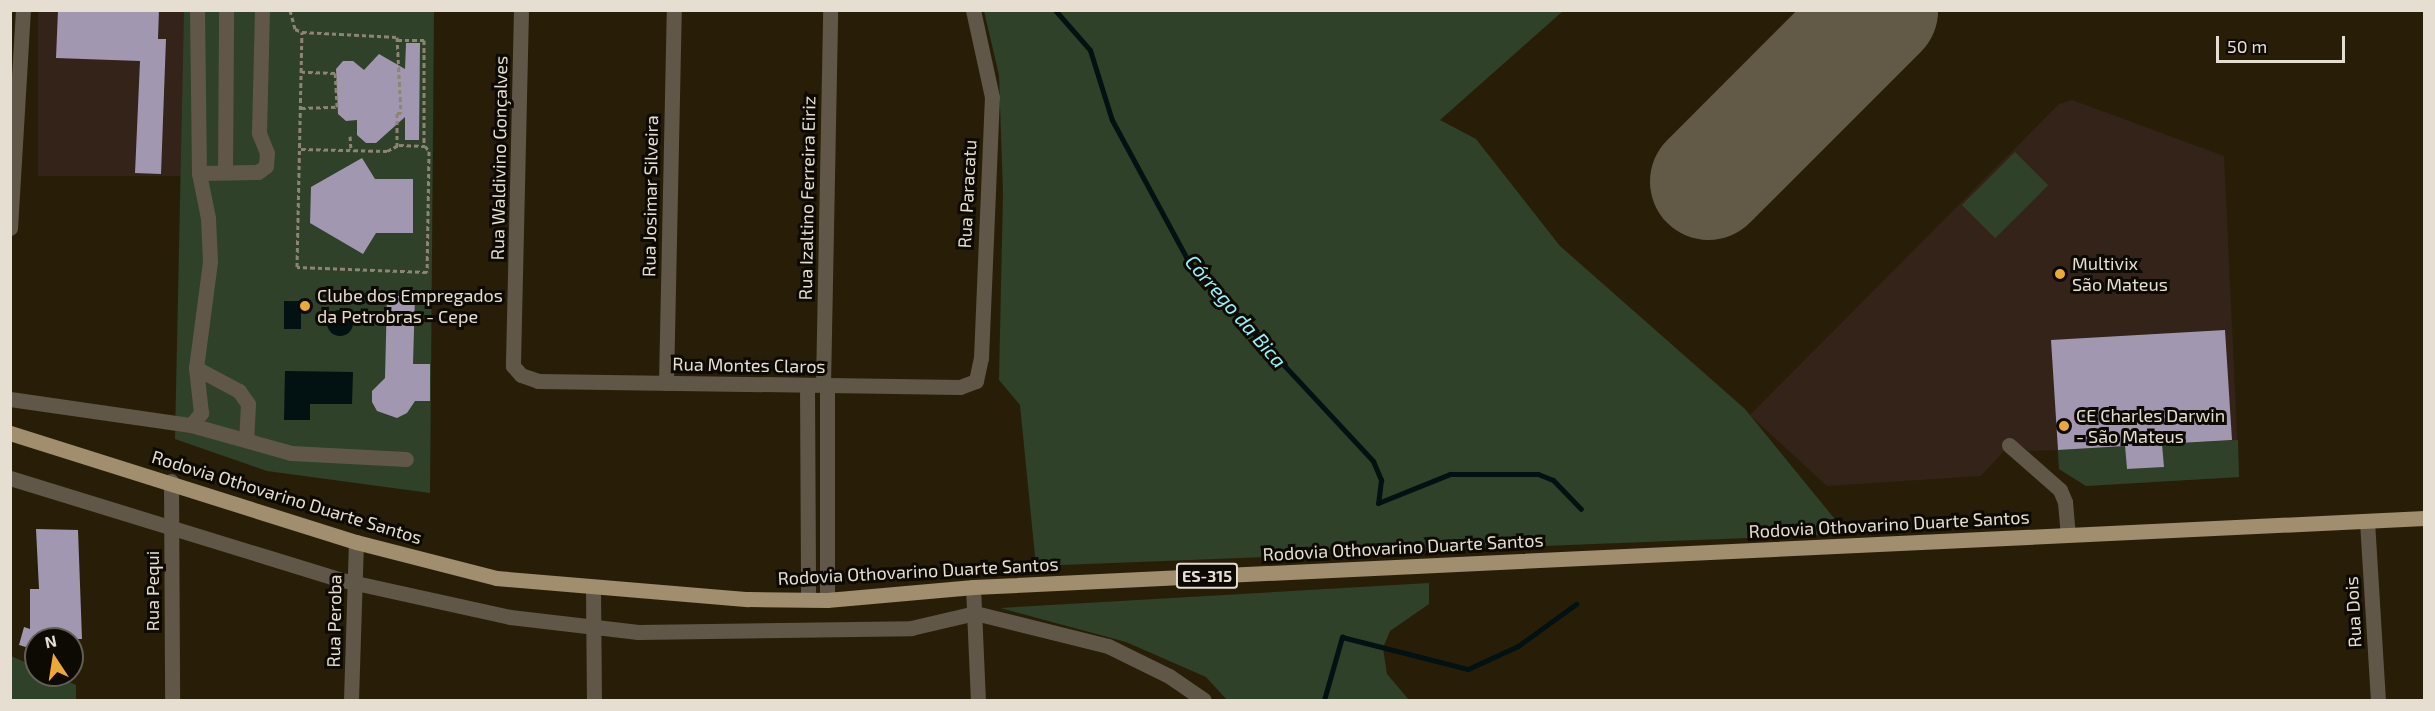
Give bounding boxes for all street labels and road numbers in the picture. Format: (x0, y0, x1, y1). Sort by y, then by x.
street label: Rua Waldivino Gonçalves (486, 55, 512, 261)
street label: Rua Izaltino Ferreira Eiriz (794, 96, 820, 300)
street label: Rua Josimar Silveira (638, 115, 662, 277)
street label: Rua Paracatu (953, 139, 981, 249)
street label: Rua Montes Claros (672, 353, 826, 377)
street label: Rodovia Othovarino Duarte Santos (149, 446, 425, 548)
street label: Rodovia Othovarino Duarte Santos (1748, 506, 2030, 542)
street label: Rodovia Othovarino Duarte Santos (1262, 529, 1544, 565)
street label: Rua Pequi (141, 551, 163, 631)
street label: Rodovia Othovarino Duarte Santos (777, 553, 1059, 589)
road number: ES-315 (1176, 563, 1238, 589)
street label: Rua Peroba (322, 574, 346, 668)
street label: Rua Dois (2340, 576, 2366, 648)

